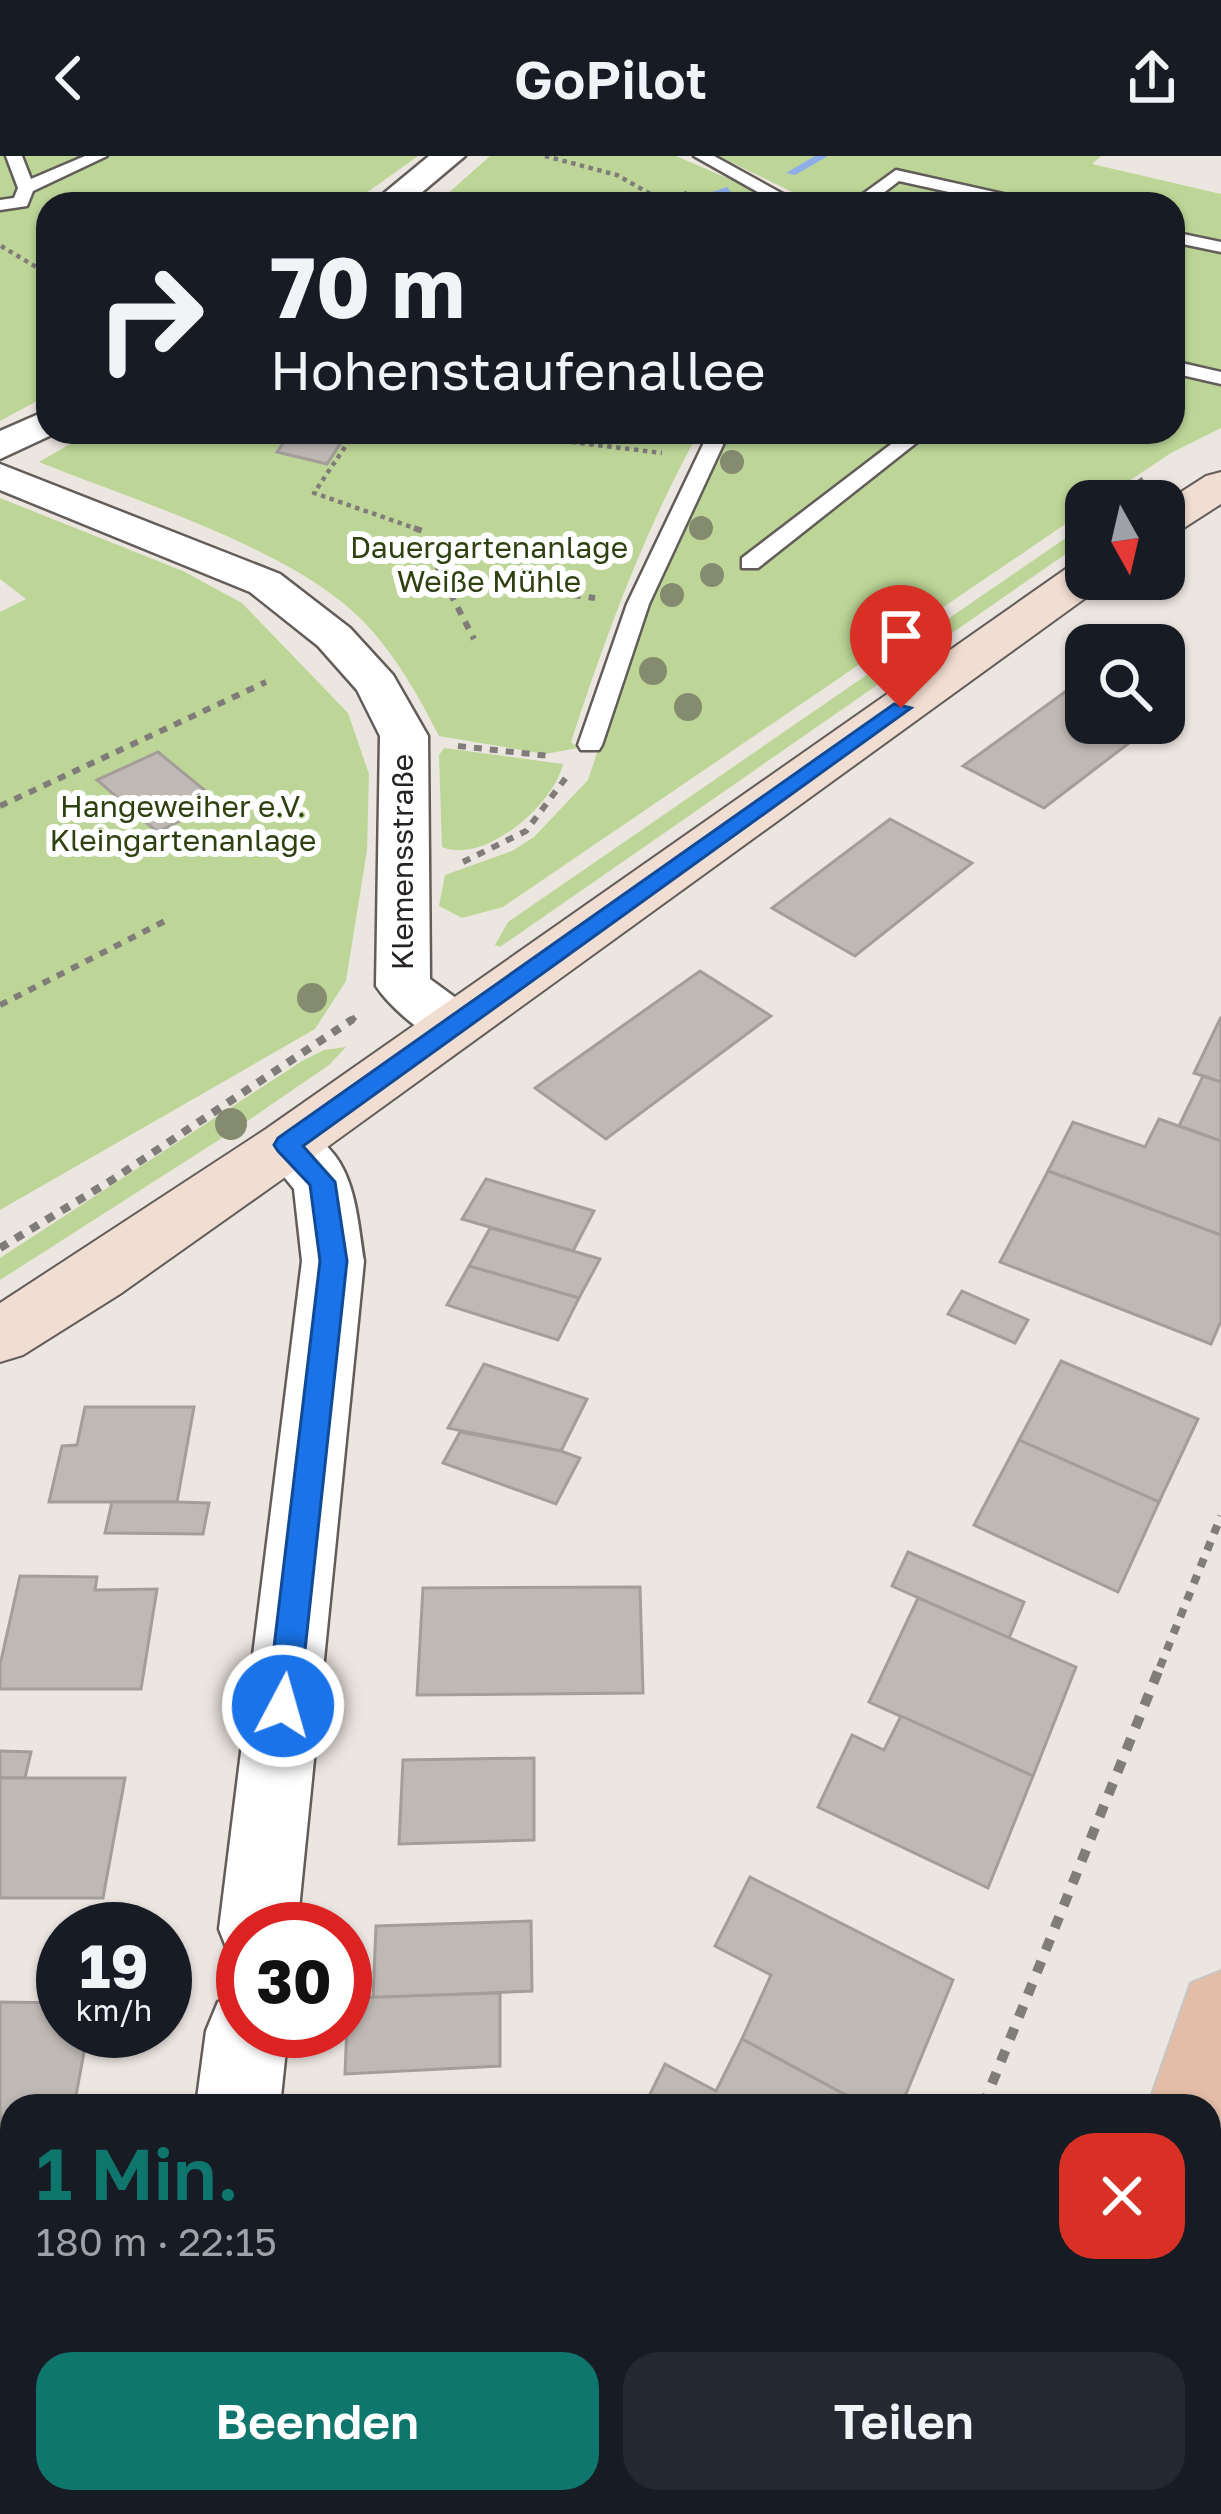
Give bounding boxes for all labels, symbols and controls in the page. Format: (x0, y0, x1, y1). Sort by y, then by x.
icon: back (36, 45, 102, 111)
icon: share (1119, 45, 1185, 111)
text: GoPilot (514, 46, 707, 111)
text: 70 m (270, 236, 465, 336)
icon: right (72, 240, 228, 396)
text: Hohenstaufenallee (270, 337, 765, 402)
north arrow (1065, 480, 1185, 600)
map controls (1065, 480, 1185, 744)
park label: Dauergartenanlage Weiße Mühle (350, 529, 628, 599)
pin (850, 585, 952, 708)
icon: arrive (868, 603, 934, 669)
button: search (1065, 624, 1185, 744)
street label: Klemensstraße (384, 754, 420, 970)
park label: Hangeweiher e.V. Kleingartenanlage (50, 788, 316, 858)
position arrow (220, 1643, 346, 1769)
speed limit sign: 30 (216, 1902, 372, 2058)
text: 19 (79, 1929, 148, 2001)
text: km/h (76, 1992, 152, 2028)
text: 1 Min. (36, 2129, 239, 2216)
button: close (1059, 2133, 1185, 2259)
text: 180 m · 22:15 (36, 2218, 277, 2265)
button: Beenden (36, 2352, 599, 2490)
button: Teilen (623, 2352, 1185, 2490)

